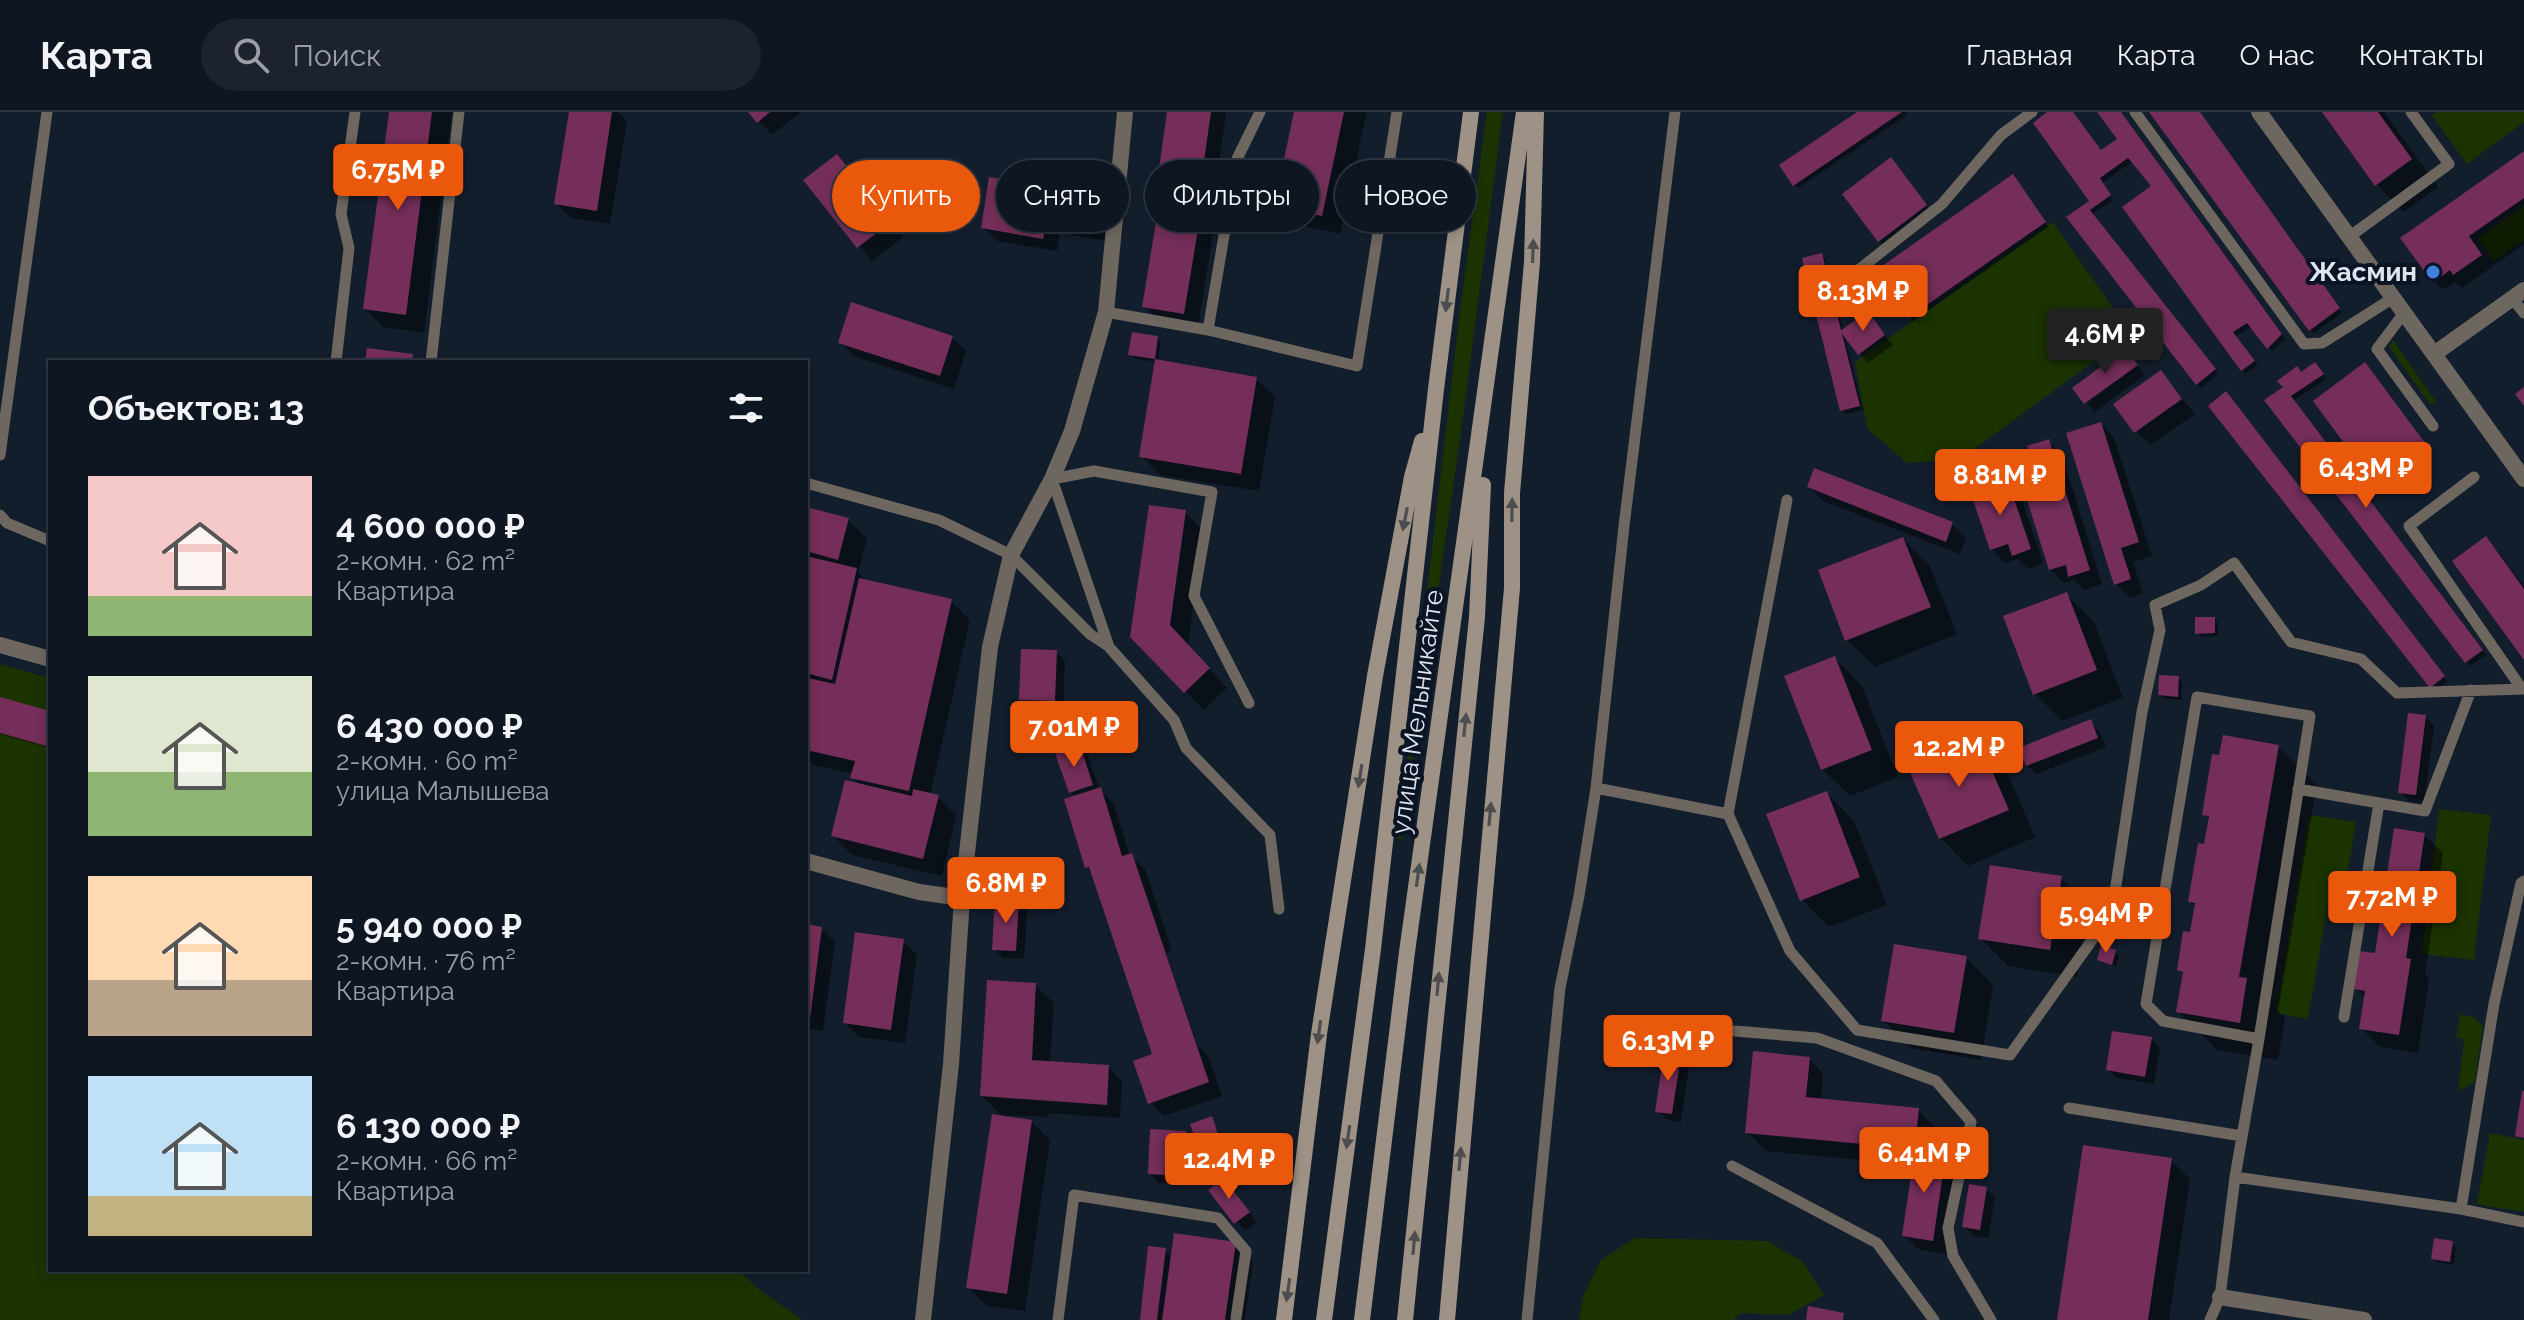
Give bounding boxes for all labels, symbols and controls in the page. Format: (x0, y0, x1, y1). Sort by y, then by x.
search box (201, 19, 761, 91)
text: Карта (40, 33, 153, 78)
icon: search (229, 33, 273, 77)
text: Поиск (293, 38, 382, 73)
text: Главная (1966, 39, 2073, 72)
text: Карта (2117, 39, 2196, 72)
text: О нас (2240, 39, 2315, 72)
text: Контакты (2359, 39, 2484, 72)
pin: 6.75M ₽ (324, 144, 472, 212)
text: 6.75M ₽ (351, 155, 445, 185)
chip: Купить (832, 160, 980, 232)
chip: Снять (996, 160, 1129, 232)
chip: Фильтры (1145, 160, 1319, 232)
chip: Новое (1335, 160, 1476, 232)
one-way arrow (1526, 238, 1539, 263)
place label: Жасмин (2309, 257, 2417, 287)
marker: Жасмин (2424, 263, 2442, 281)
pin: 8.13M ₽ (1789, 265, 1937, 333)
text: 8.13M ₽ (1817, 276, 1909, 306)
one-way arrow (1440, 288, 1453, 313)
pin: 4.6M ₽ (2040, 308, 2170, 376)
text: 4.6M ₽ (2065, 319, 2145, 349)
icon: filters (724, 386, 768, 430)
text: Объектов: 13 (88, 388, 304, 428)
pin: 6.43M ₽ (2292, 442, 2440, 510)
pin: 8.81M ₽ (1926, 449, 2074, 517)
text: 6.43M ₽ (2319, 453, 2413, 483)
text: 8.81M ₽ (1953, 460, 2047, 490)
one-way arrow (1506, 497, 1518, 522)
text: 4 600 000 ₽ (336, 506, 525, 546)
one-way arrow (1398, 507, 1410, 532)
icon: home (152, 508, 248, 604)
text: 2-комн. · 62 m² (336, 546, 515, 576)
text: Квартира (336, 576, 455, 606)
street label: улица Мельникайте (1385, 588, 1449, 836)
pin: 7.01M ₽ (1000, 701, 1148, 769)
text: 6 430 000 ₽ (336, 706, 523, 746)
icon: home (152, 708, 248, 804)
text: 7.01M ₽ (1028, 712, 1120, 742)
one-way arrow (1459, 712, 1472, 737)
pin: 12.2M ₽ (1885, 721, 2033, 789)
text: 12.2M ₽ (1913, 732, 2005, 762)
text: 2-комн. · 60 m² (336, 746, 517, 776)
one-way arrow (1353, 763, 1365, 788)
text: улица Малышева (336, 776, 550, 806)
one-way arrow (1484, 801, 1497, 826)
pin: 6.8M ₽ (941, 857, 1071, 925)
one-way arrow (1412, 862, 1425, 887)
text: 6.8M ₽ (965, 868, 1047, 898)
pin: 7.72M ₽ (2318, 871, 2466, 939)
text: 7.72M ₽ (2346, 882, 2438, 912)
pin: 5.94M ₽ (2032, 887, 2180, 955)
text: 5.94M ₽ (2059, 898, 2153, 928)
text: 5 940 000 ₽ (336, 906, 522, 946)
icon: home (152, 908, 248, 1004)
text: 2-комн. · 76 m² (336, 946, 515, 976)
one-way arrow (1432, 971, 1445, 996)
text: Квартира (336, 976, 455, 1006)
pin: 6.13M ₽ (1594, 1015, 1742, 1083)
one-way arrow (1312, 1020, 1325, 1045)
text: 6.13M ₽ (1622, 1026, 1714, 1056)
text: 6 130 000 ₽ (336, 1106, 520, 1146)
icon: home (152, 1108, 248, 1204)
one-way arrow (1342, 1125, 1355, 1150)
pin: 6.41M ₽ (1850, 1127, 1998, 1195)
pin: 12.4M ₽ (1155, 1133, 1303, 1201)
text: 6.41M ₽ (1877, 1138, 1971, 1168)
text: 12.4M ₽ (1183, 1144, 1275, 1174)
text: 2-комн. · 66 m² (336, 1146, 517, 1176)
one-way arrow (1454, 1146, 1467, 1171)
text: Квартира (336, 1176, 455, 1206)
one-way arrow (1408, 1230, 1421, 1255)
one-way arrow (1281, 1278, 1294, 1303)

